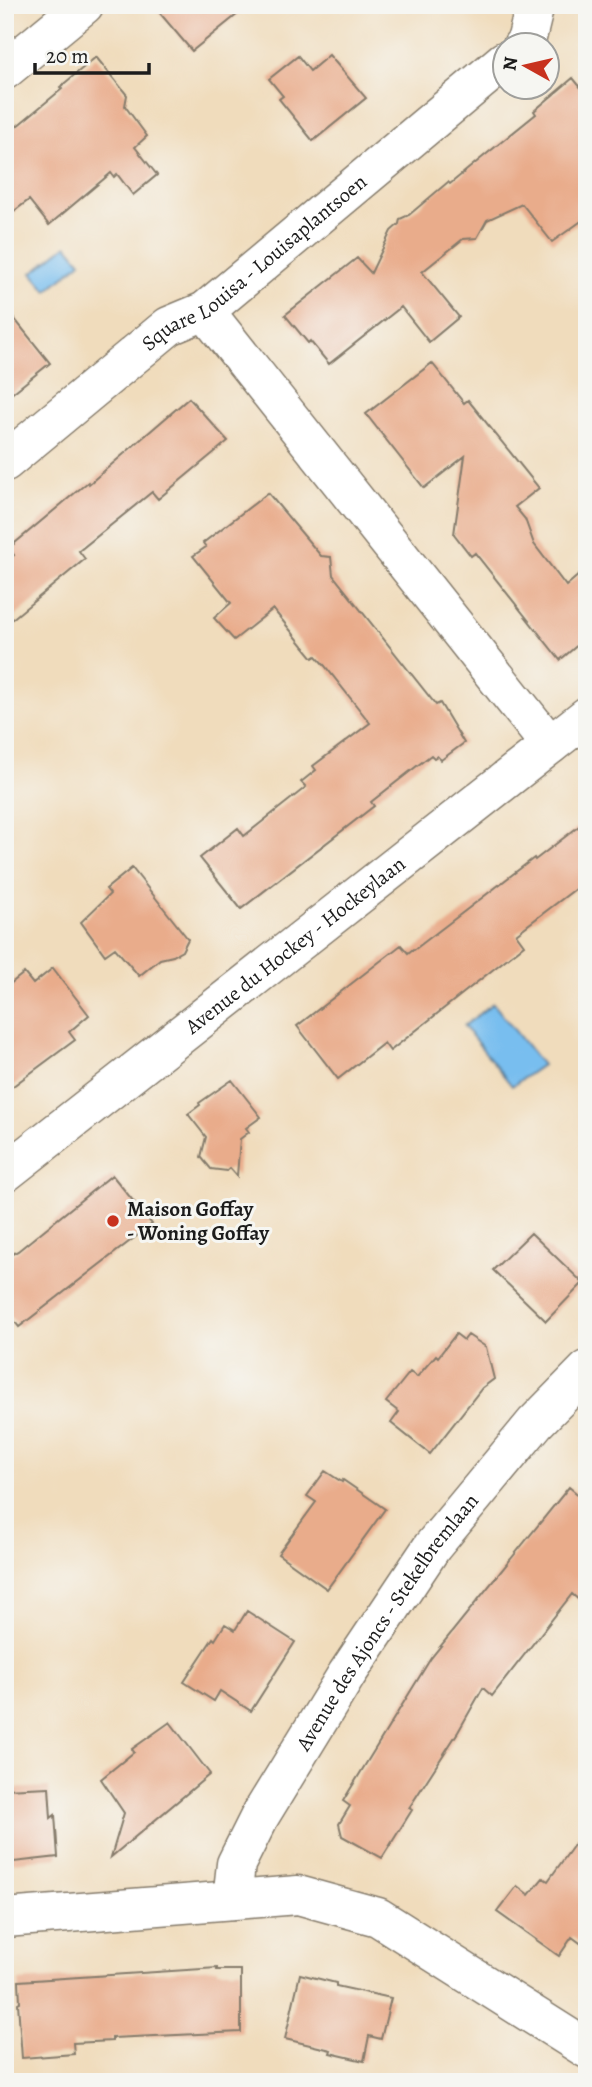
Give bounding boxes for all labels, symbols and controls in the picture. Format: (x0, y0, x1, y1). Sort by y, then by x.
scale bar (35, 32, 149, 76)
north arrow (490, 32, 560, 102)
text: 20 m (46, 42, 89, 70)
text: N (496, 55, 524, 72)
street label: Square Louisa - Louisaplantsoen (136, 168, 372, 357)
street label: Avenue du Hockey - Hockeylaan (179, 850, 411, 1041)
place label: Maison Goffay - Woning Goffay (127, 1195, 270, 1247)
marker: Maison Goffay - Woning Goffay (105, 1213, 121, 1229)
street label: Avenue des Ajoncs - Stekelbremlaan (289, 1487, 485, 1757)

